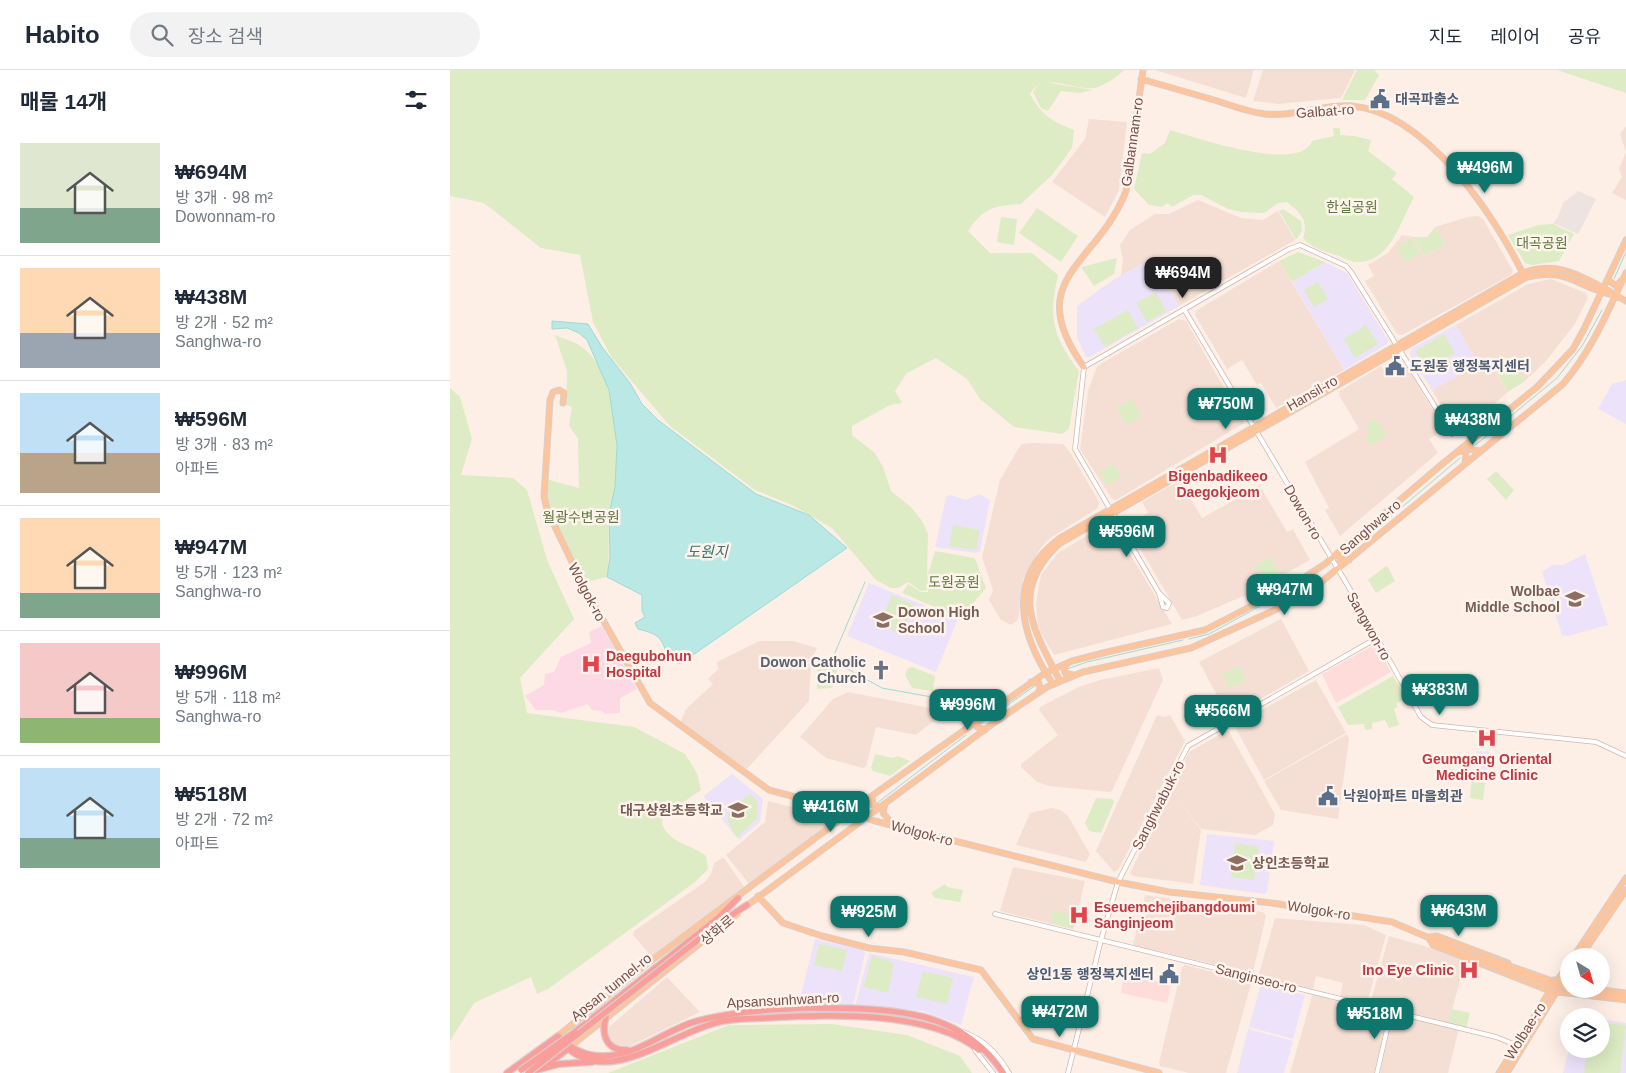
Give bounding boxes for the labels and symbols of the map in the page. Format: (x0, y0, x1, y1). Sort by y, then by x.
public building icon: 대곡파출소 (1369, 88, 1391, 110)
place label: 대곡파출소 (1395, 91, 1460, 107)
street label: Galbannam-ro (1118, 96, 1146, 187)
street label: Galbat-ro (1295, 101, 1355, 121)
pin: ₩496M (1450, 152, 1520, 194)
park label: 한실공원 (1326, 199, 1378, 215)
park label: 대곡공원 (1516, 235, 1568, 251)
pin: ₩694M (1148, 256, 1218, 299)
public building icon: 도원동 행정복지센터 (1384, 355, 1406, 377)
place label: 도원동 행정복지센터 (1410, 358, 1530, 374)
street label: Hansil-ro (1284, 372, 1340, 414)
pin: ₩750M (1191, 388, 1261, 430)
pin: ₩438M (1438, 404, 1508, 446)
hospital icon: Bigenbadikeeo Daegokjeom (1207, 444, 1229, 466)
place label: Bigenbadikeeo Daegokjeom (1168, 468, 1268, 500)
street label: Dowon-ro (1281, 482, 1325, 542)
street label: Sanghwa-ro (1336, 496, 1404, 558)
park label: 월광수변공원 (542, 509, 620, 525)
pin: ₩596M (1092, 516, 1162, 558)
water label: 도원지 (686, 543, 729, 560)
street label: Wolgok-ro (565, 560, 609, 624)
park label: 도원공원 (928, 574, 980, 590)
pin: ₩947M (1250, 574, 1320, 616)
place label: Wolbae Middle School (1465, 583, 1560, 615)
school or university icon: Wolbae Middle School (1564, 588, 1586, 610)
street label: Sangwon-ro (1344, 589, 1394, 663)
place label: Dowon High School (898, 604, 980, 636)
school or university icon: Dowon High School (872, 609, 894, 631)
place label: Daegubohun Hospital (606, 648, 692, 680)
hospital icon: Daegubohun Hospital (580, 653, 602, 675)
place label: Dowon Catholic Church (760, 654, 866, 686)
church icon: Dowon Catholic Church (870, 659, 892, 681)
pin: ₩383M (1405, 674, 1475, 716)
pin: ₩996M (933, 688, 1003, 731)
pin: ₩566M (1188, 694, 1258, 737)
hospital icon: Geumgang Oriental Medicine Clinic (1476, 727, 1498, 749)
place label: Geumgang Oriental Medicine Clinic (1422, 751, 1552, 783)
street label: Sanghwabuk-ro (1129, 757, 1187, 852)
public building icon: 낙원아파트 마을회관 (1317, 785, 1339, 807)
place label: 낙원아파트 마을회관 (1343, 788, 1463, 804)
pin: ₩416M (796, 790, 866, 833)
school or university icon: 대구상원초등학교 (727, 799, 749, 821)
place label: 대구상원초등학교 (620, 802, 723, 818)
street label: Wolgok-ro (889, 817, 955, 849)
school or university icon: 상인초등학교 (1226, 852, 1248, 874)
place label: 상인초등학교 (1252, 855, 1329, 871)
pin: ₩643M (1424, 894, 1494, 937)
pin: ₩925M (834, 896, 904, 938)
street label: Wolgok-ro (1286, 897, 1352, 923)
place label: Eseuemchejibangdoumi Sanginjeom (1094, 899, 1255, 931)
hospital icon: Eseuemchejibangdoumi Sanginjeom (1068, 904, 1090, 926)
street label: 상화로 (697, 912, 737, 948)
north arrow (1560, 948, 1610, 998)
street label: Apsan tunnel-ro (568, 950, 655, 1024)
hospital icon: Ino Eye Clinic (1458, 959, 1480, 981)
street label: Sanginseo-ro (1214, 960, 1299, 996)
place label: Ino Eye Clinic (1362, 962, 1454, 978)
public building icon: 상인1동 행정복지센터 (1158, 963, 1180, 985)
place label: 상인1동 행정복지센터 (1026, 966, 1154, 982)
street label: Apsansunhwan-ro (726, 989, 840, 1011)
pin: ₩472M (1025, 996, 1095, 1038)
pin: ₩518M (1340, 998, 1410, 1040)
street label: Wolbae-ro (1501, 999, 1549, 1063)

